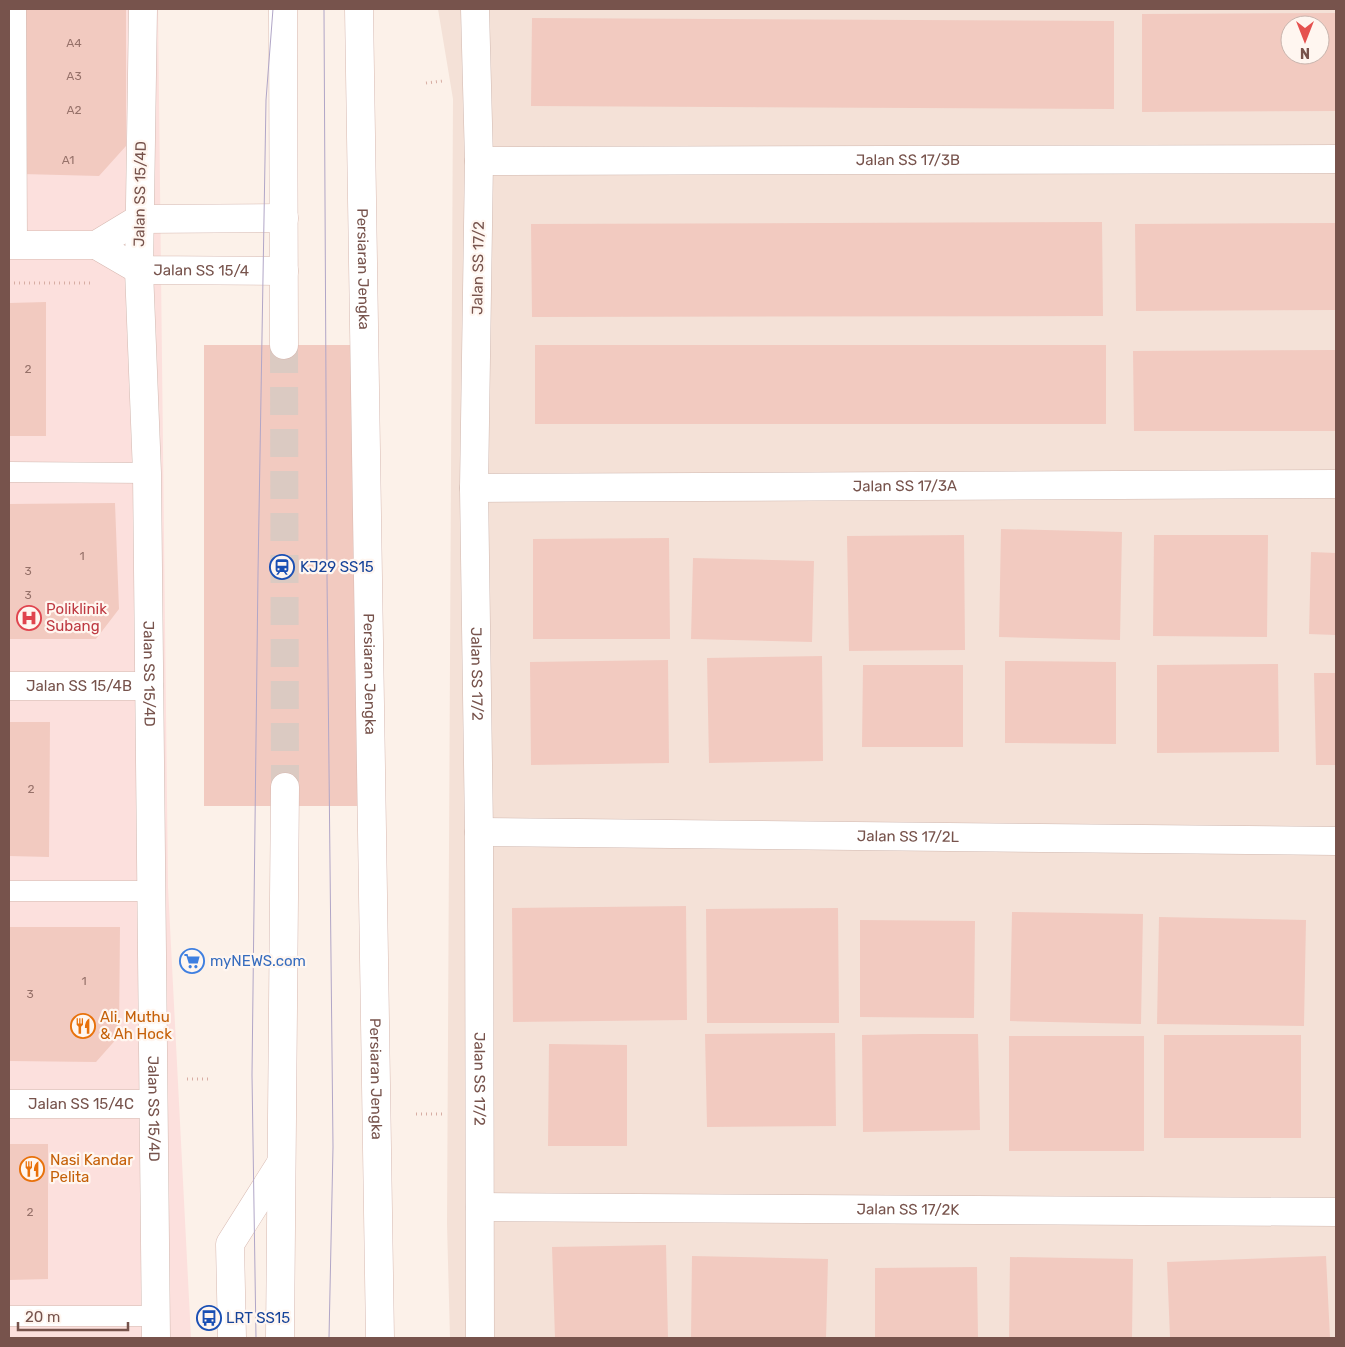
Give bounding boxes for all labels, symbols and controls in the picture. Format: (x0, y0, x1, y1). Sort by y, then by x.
north arrow (1280, 15, 1330, 65)
house number: A4 (66, 36, 82, 50)
text: N (1300, 44, 1310, 61)
house number: A3 (66, 69, 82, 83)
house number: A2 (66, 103, 82, 117)
street label: Jalan SS 15/4D (130, 141, 150, 247)
street label: Jalan SS 17/3B (856, 151, 960, 169)
house number: A1 (62, 153, 74, 167)
street label: Persiaran Jengka (353, 208, 373, 330)
street label: Jalan SS 17/2 (468, 221, 488, 315)
street label: Jalan SS 15/4 (153, 261, 249, 280)
house number: 2 (24, 362, 32, 376)
street label: Jalan SS 17/3A (853, 477, 957, 495)
house number: 1 (79, 549, 85, 563)
station icon: KJ29 SS15 (269, 554, 295, 580)
place label: KJ29 SS15 (300, 558, 374, 576)
house number: 3 (24, 564, 32, 578)
house number: 3 (24, 588, 32, 602)
place label: Poliklinik Subang (46, 600, 107, 635)
hospital icon: Poliklinik Subang (16, 605, 42, 631)
street label: Persiaran Jengka (360, 613, 379, 735)
street label: Jalan SS 15/4D (140, 621, 159, 727)
street label: Jalan SS 17/2 (467, 627, 486, 721)
street label: Jalan SS 15/4B (26, 677, 132, 695)
house number: 2 (27, 782, 35, 796)
street label: Jalan SS 17/2L (857, 827, 960, 846)
supermarket icon: myNEWS.com (179, 948, 205, 974)
place label: myNEWS.com (210, 952, 306, 970)
house number: 1 (81, 974, 87, 988)
house number: 3 (26, 987, 34, 1001)
place label: Ali, Muthu & Ah Hock (100, 1008, 172, 1043)
restaurant icon: Ali, Muthu & Ah Hock (70, 1013, 96, 1039)
street label: Persiaran Jengka (366, 1018, 386, 1140)
street label: Jalan SS 17/2 (470, 1032, 489, 1126)
street label: Jalan SS 15/4D (144, 1056, 163, 1162)
street label: Jalan SS 15/4C (28, 1095, 134, 1113)
place label: Nasi Kandar Pelita (50, 1151, 133, 1186)
restaurant icon: Nasi Kandar Pelita (19, 1156, 45, 1182)
street label: Jalan SS 17/2K (857, 1200, 959, 1219)
house number: 2 (26, 1205, 34, 1219)
scale bar (18, 1300, 128, 1332)
bus stop icon: LRT SS15 (196, 1305, 222, 1331)
text: 20 m (25, 1308, 60, 1326)
place label: LRT SS15 (226, 1309, 290, 1327)

